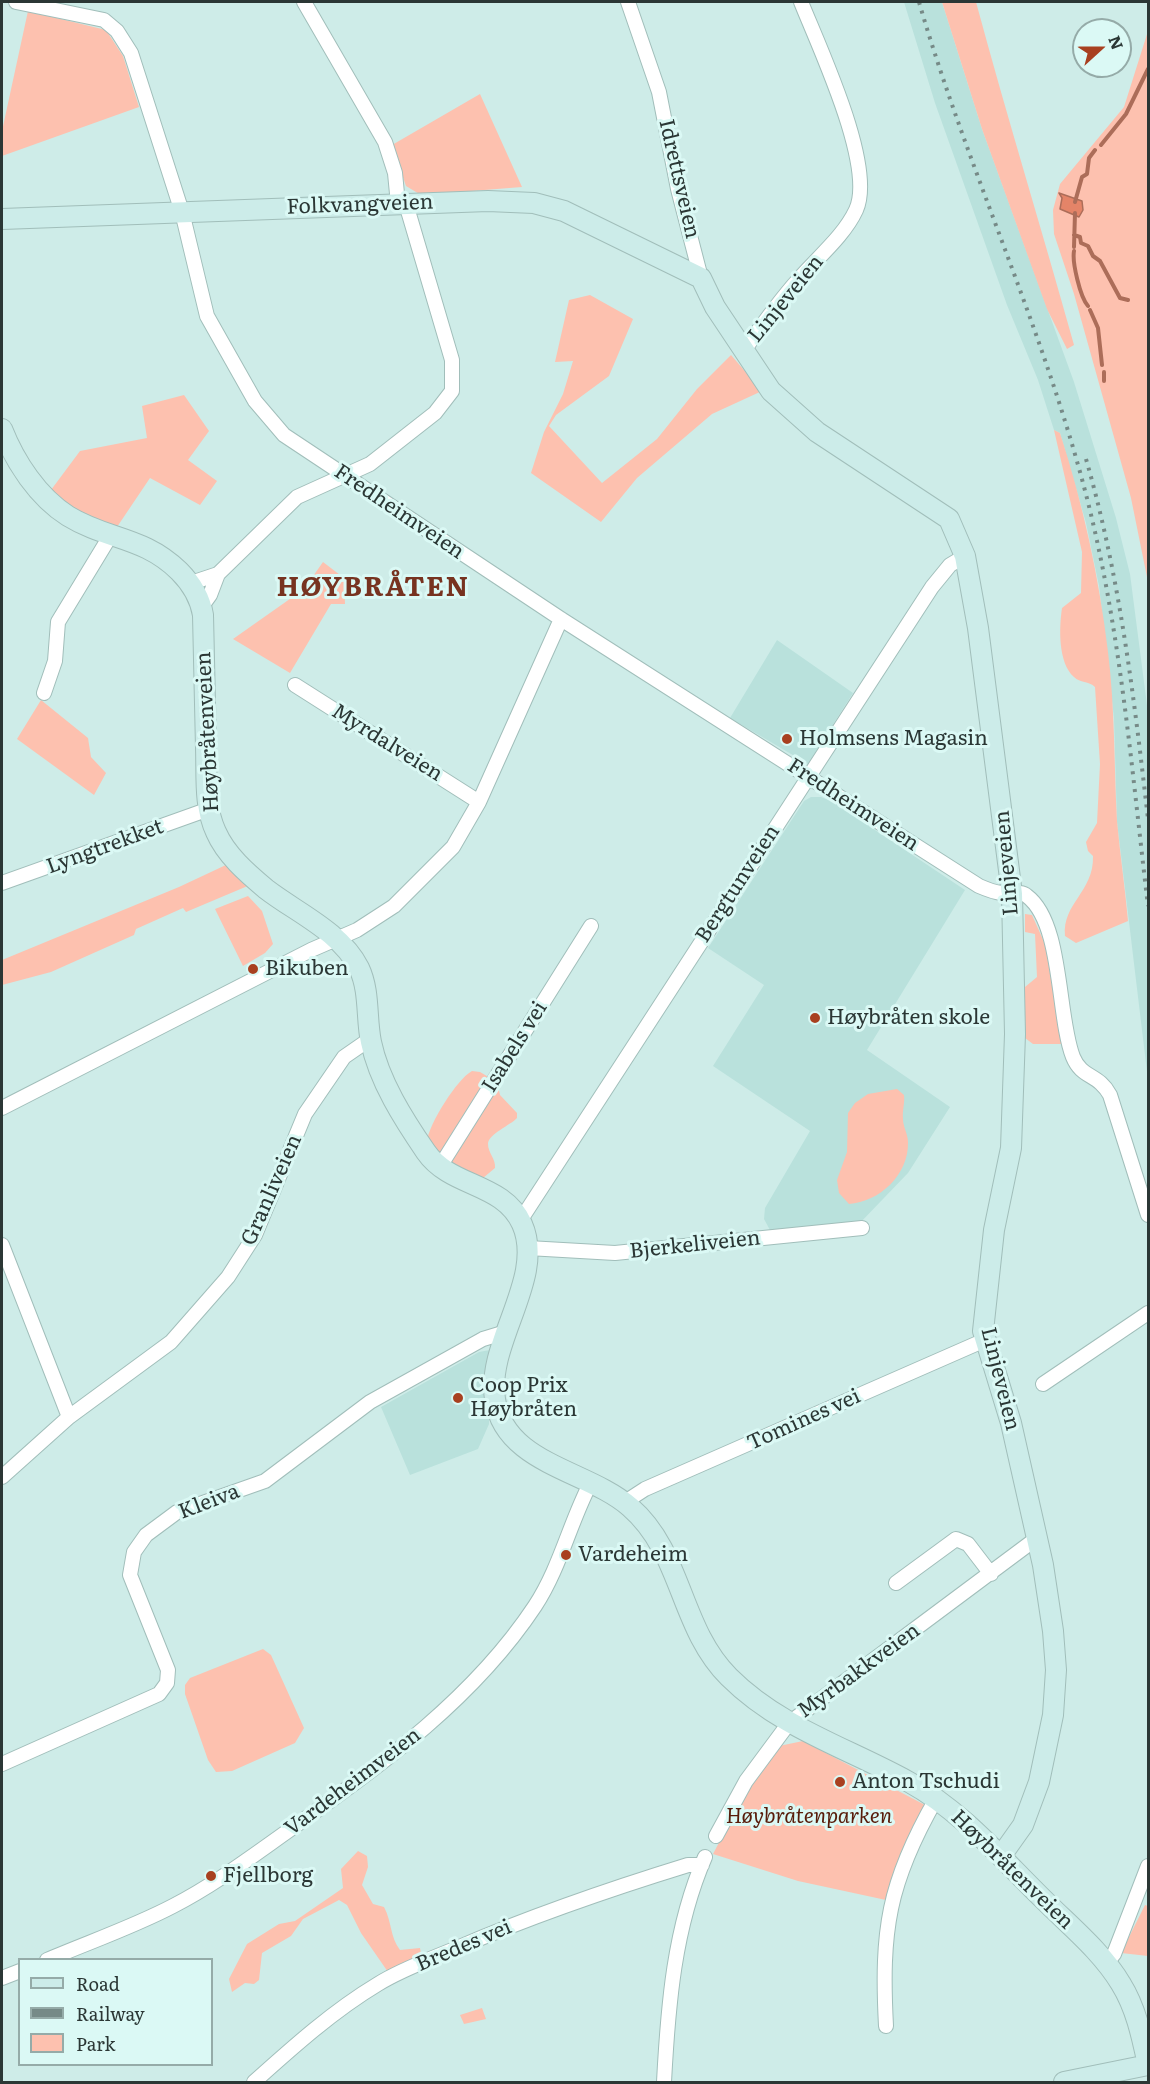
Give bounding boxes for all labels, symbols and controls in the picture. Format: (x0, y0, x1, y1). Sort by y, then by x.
north arrow (1072, 18, 1132, 78)
text: N (1103, 32, 1131, 53)
street label: Idrettsveien (653, 117, 705, 241)
street label: Folkvangveien (286, 190, 434, 220)
street label: Linjeveien (743, 250, 829, 348)
street label: Fredheimveien (329, 459, 469, 565)
district label: HØYBRÅTEN (276, 572, 470, 604)
street label: Høybråtenveien (191, 651, 225, 813)
street label: Myrdalveien (327, 699, 447, 787)
place label: Holmsens Magasin (799, 726, 988, 752)
marker: Holmsens Magasin (780, 732, 794, 746)
street label: Fredheimveien (783, 753, 923, 857)
street label: Linjeveien (990, 809, 1024, 917)
street label: Lyngtrekket (43, 814, 167, 880)
street label: Bergtunveien (691, 820, 785, 948)
place label: Bikuben (265, 956, 349, 982)
marker: Bikuben (246, 962, 260, 976)
street label: Isabels vei (477, 997, 553, 1097)
place label: Høybråten skole (827, 1005, 990, 1031)
marker: Høybråten skole (808, 1011, 822, 1025)
street label: Granliveien (236, 1131, 308, 1249)
street label: Bjerkeliveien (628, 1226, 762, 1264)
street label: Linjeveien (975, 1325, 1025, 1433)
place label: Coop Prix Høybråten (470, 1373, 577, 1423)
street label: Tomines vei (743, 1384, 865, 1456)
marker: Coop Prix Høybråten (451, 1391, 465, 1405)
street label: Kleiva (175, 1479, 243, 1525)
place label: Vardeheim (578, 1542, 688, 1568)
marker: Vardeheim (559, 1548, 573, 1562)
street label: Myrbakkveien (793, 1618, 925, 1724)
street label: Vardeheimveien (280, 1723, 426, 1841)
place label: Anton Tschudi (852, 1769, 1000, 1795)
marker: Anton Tschudi (833, 1775, 847, 1789)
park label: Høybråtenparken (726, 1804, 892, 1830)
street label: Høybråtenveien (945, 1805, 1079, 1935)
place label: Fjellborg (223, 1863, 313, 1889)
marker: Fjellborg (204, 1869, 218, 1883)
street label: Bredes vei (412, 1915, 516, 1977)
legend (18, 1958, 213, 2066)
text: Road (76, 1970, 120, 1997)
text: Railway (76, 2000, 145, 2027)
text: Park (76, 2030, 115, 2057)

